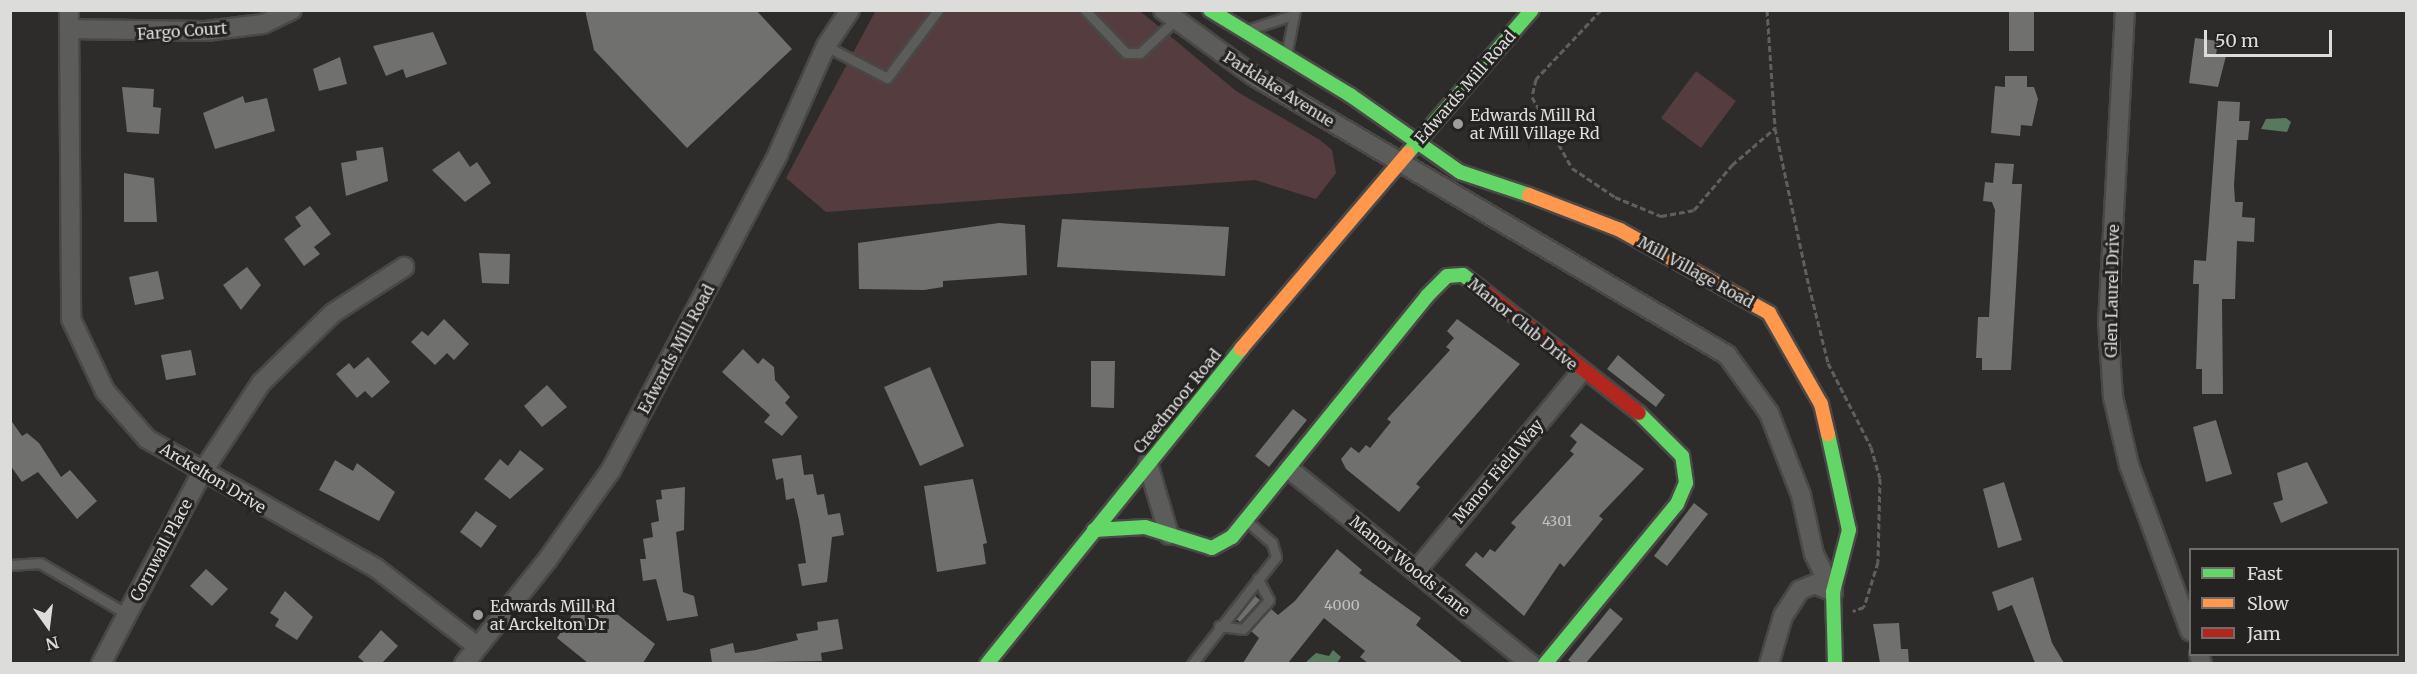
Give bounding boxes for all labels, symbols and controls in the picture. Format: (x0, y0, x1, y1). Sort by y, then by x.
street label: Fargo Court (136, 18, 228, 44)
scale bar (2207, 18, 2334, 56)
street label: Edwards Mill Road (1411, 27, 1519, 147)
text: 50 m (2215, 29, 2259, 52)
street label: Parklake Avenue (1220, 47, 1338, 131)
place label: Edwards Mill Rd at Mill Village Rd (1470, 105, 1600, 143)
marker: Edwards Mill Rd at Mill Village Rd (1451, 117, 1465, 131)
street label: Glen Laurel Drive (2101, 224, 2123, 358)
street label: Mill Village Road (1635, 232, 1757, 312)
street label: Manor Club Drive (1464, 274, 1582, 374)
street label: Edwards Mill Road (634, 281, 718, 417)
street label: Creedmoor Road (1129, 345, 1225, 457)
street label: Manor Field Way (1449, 415, 1547, 527)
street label: Arckelton Drive (157, 439, 269, 517)
street label: Cornwall Place (126, 496, 196, 604)
street label: Manor Woods Lane (1346, 512, 1474, 620)
house number: 4301 (1542, 513, 1572, 529)
legend (2189, 548, 2399, 656)
text: Fast (2247, 562, 2283, 585)
text: Slow (2247, 592, 2289, 615)
north arrow (18, 596, 78, 656)
place label: Edwards Mill Rd at Arckelton Dr (490, 596, 615, 634)
house number: 4000 (1324, 597, 1360, 613)
marker: Edwards Mill Rd at Arckelton Dr (471, 608, 485, 622)
text: Jam (2247, 622, 2281, 645)
text: N (44, 632, 61, 655)

